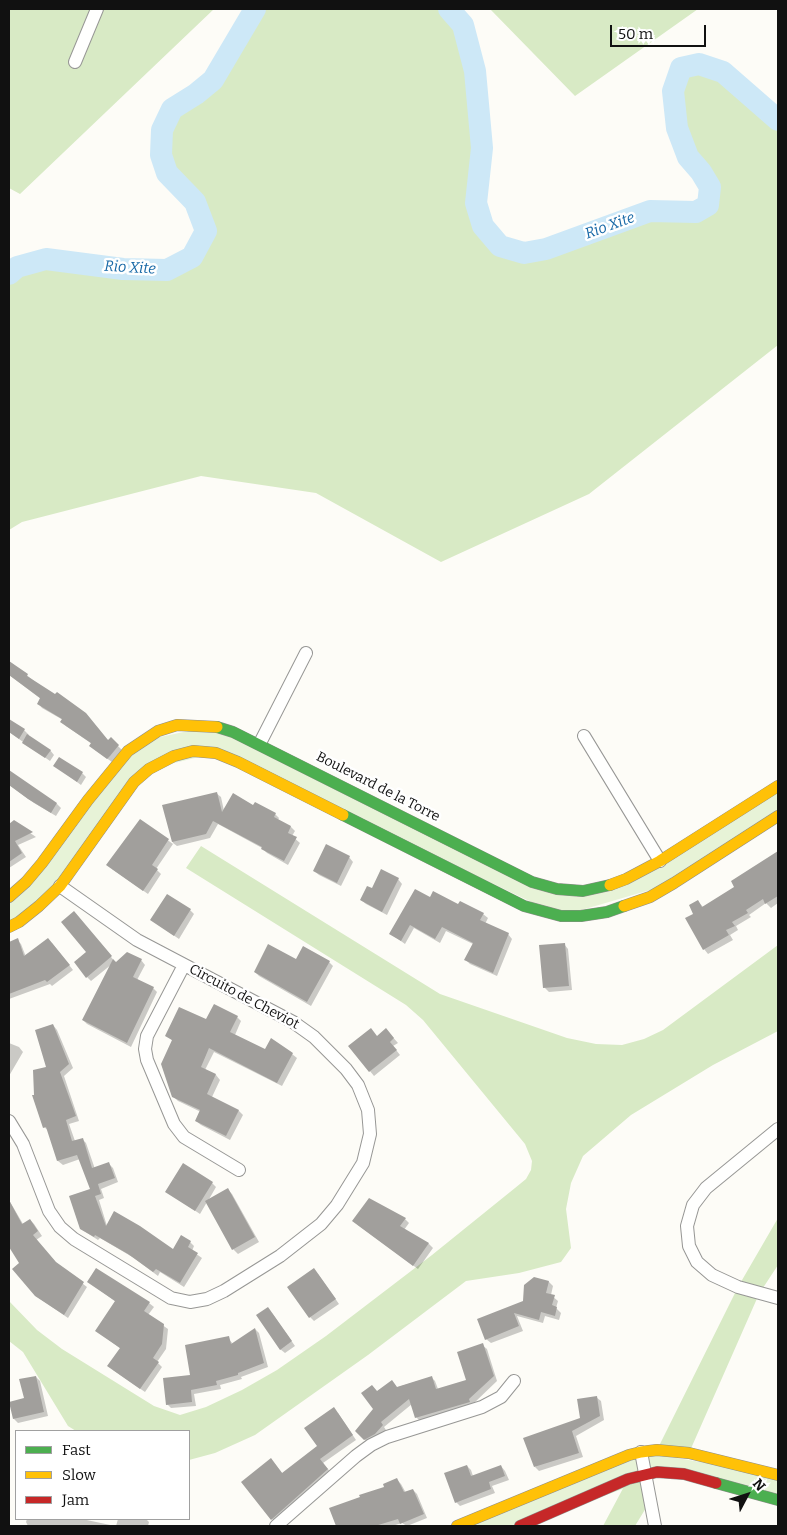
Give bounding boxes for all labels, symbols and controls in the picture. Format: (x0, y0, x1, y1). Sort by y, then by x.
scale bar (612, 15, 708, 47)
text: 50 m (618, 25, 653, 43)
water label: Rio Xite (583, 209, 637, 243)
water label: Rio Xite (104, 258, 156, 278)
street label: Boulevard de la Torre (313, 748, 443, 826)
street label: Circuito de Cheviot (186, 961, 302, 1033)
legend (15, 1430, 190, 1520)
text: Fast (62, 1441, 91, 1459)
text: Slow (62, 1466, 96, 1484)
north arrow (722, 1470, 772, 1520)
text: N (749, 1475, 769, 1495)
text: Jam (62, 1491, 89, 1509)

